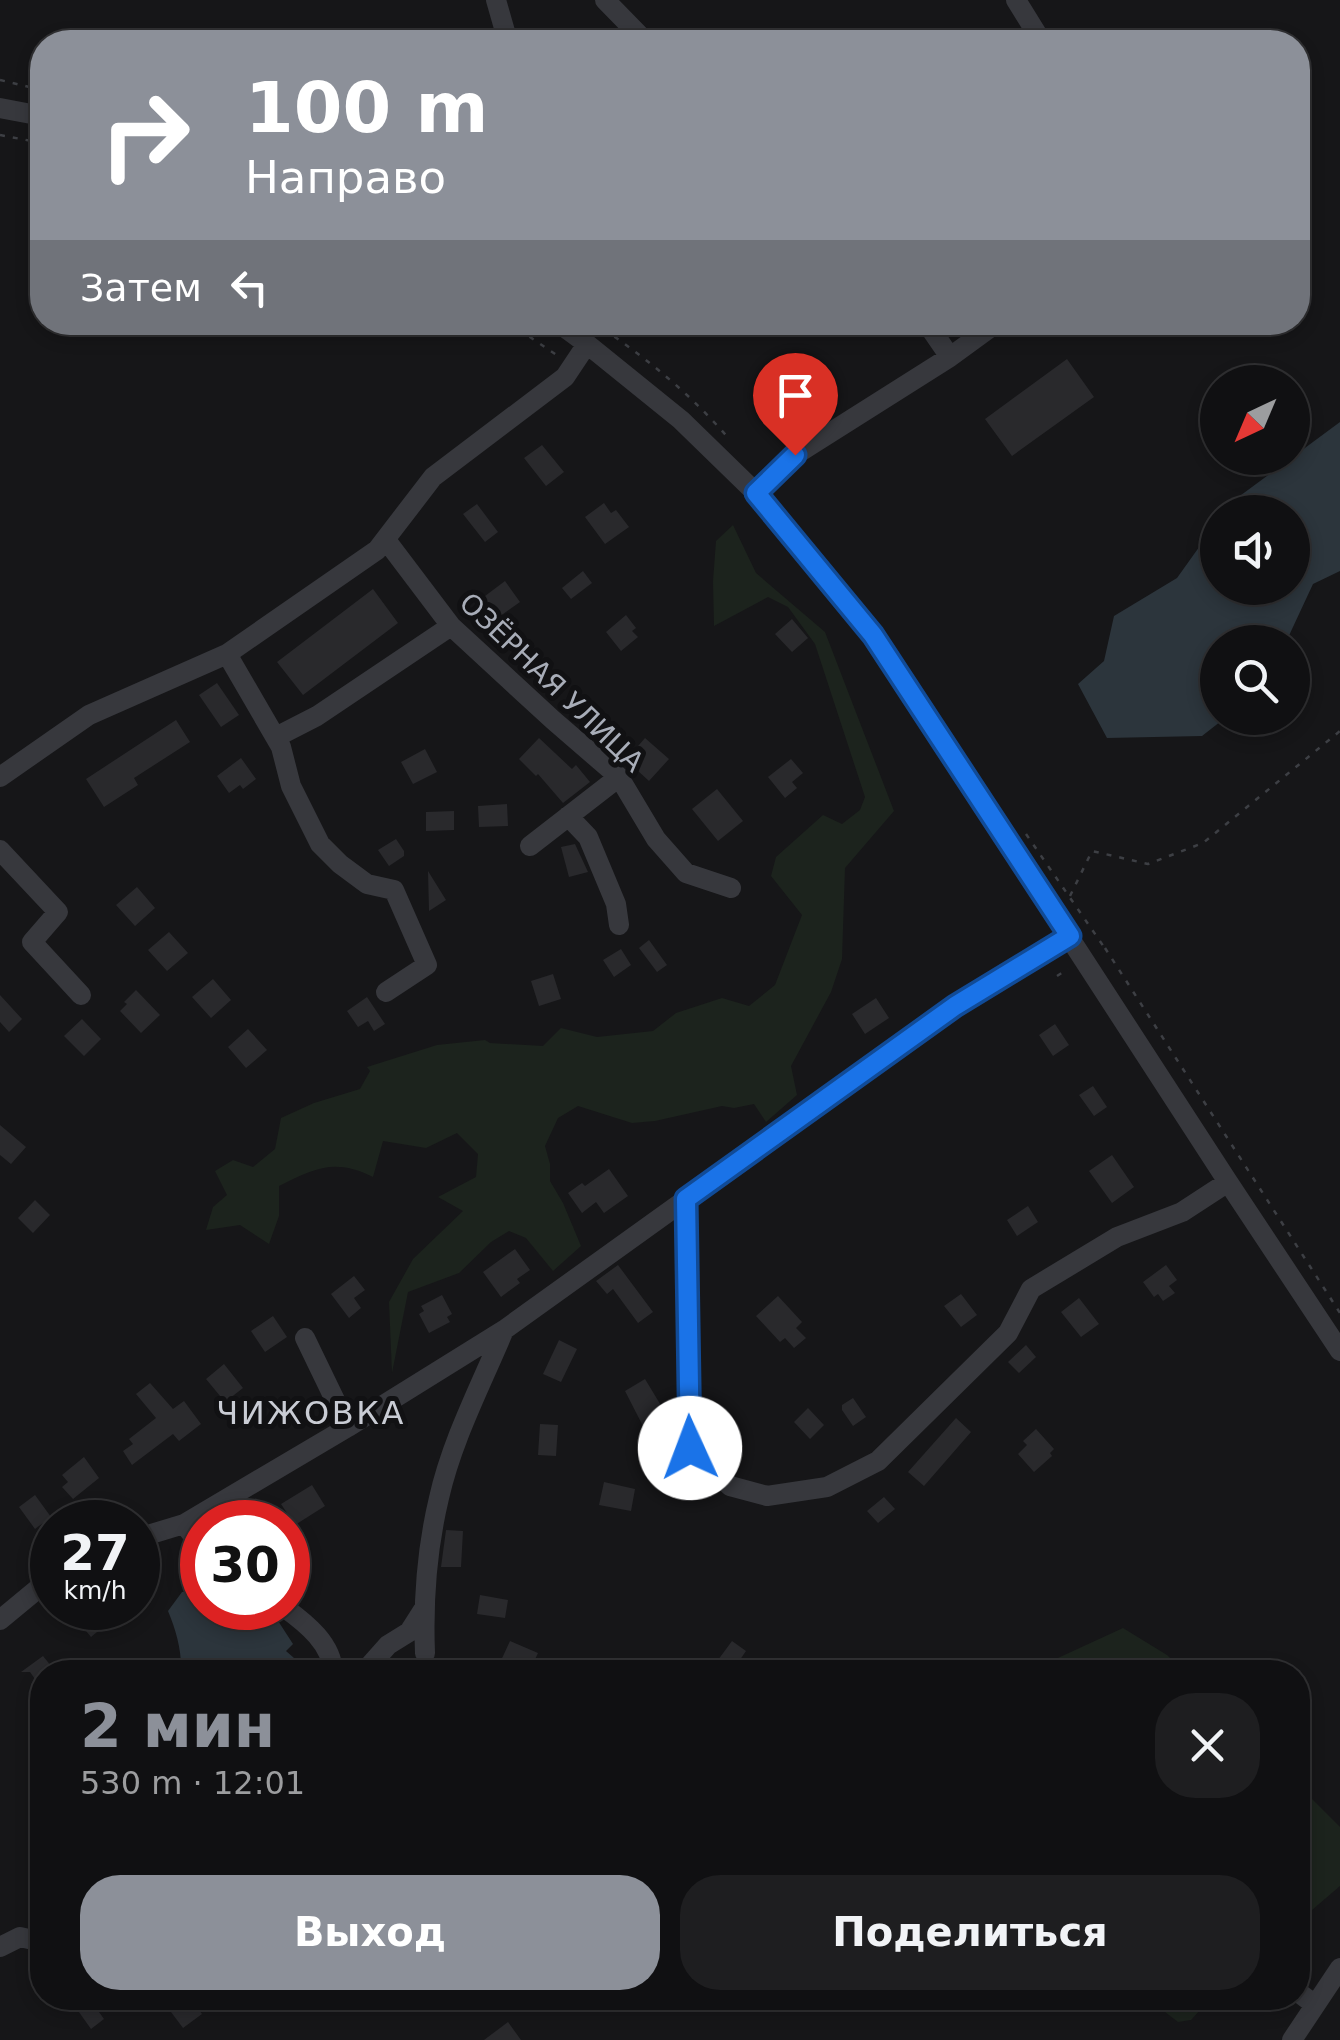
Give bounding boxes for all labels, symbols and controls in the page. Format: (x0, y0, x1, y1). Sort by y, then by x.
text: 100 m (245, 67, 488, 149)
icon: right (80, 70, 210, 200)
text: Направо (245, 151, 446, 204)
icon: left (222, 260, 277, 315)
text: Затем (80, 266, 202, 310)
pin (753, 353, 838, 456)
north arrow (1200, 365, 1310, 475)
map controls (1200, 365, 1310, 735)
icon: arrive (768, 368, 823, 423)
button: sound (1200, 495, 1310, 605)
street label: ОЗЁРНАЯ УЛИЦА (453, 586, 651, 779)
button: search (1200, 625, 1310, 735)
district label: ЧИЖОВКА (216, 1394, 406, 1432)
position arrow (638, 1396, 742, 1500)
speed limit sign: 30 (180, 1500, 310, 1630)
text: 27 (60, 1524, 130, 1582)
text: km/h (63, 1576, 127, 1605)
text: 2 мин (80, 1691, 275, 1761)
button: close (1155, 1693, 1260, 1798)
text: 530 m · 12:01 (80, 1764, 305, 1802)
button: Выход (80, 1875, 660, 1990)
button: Поделиться (680, 1875, 1260, 1990)

